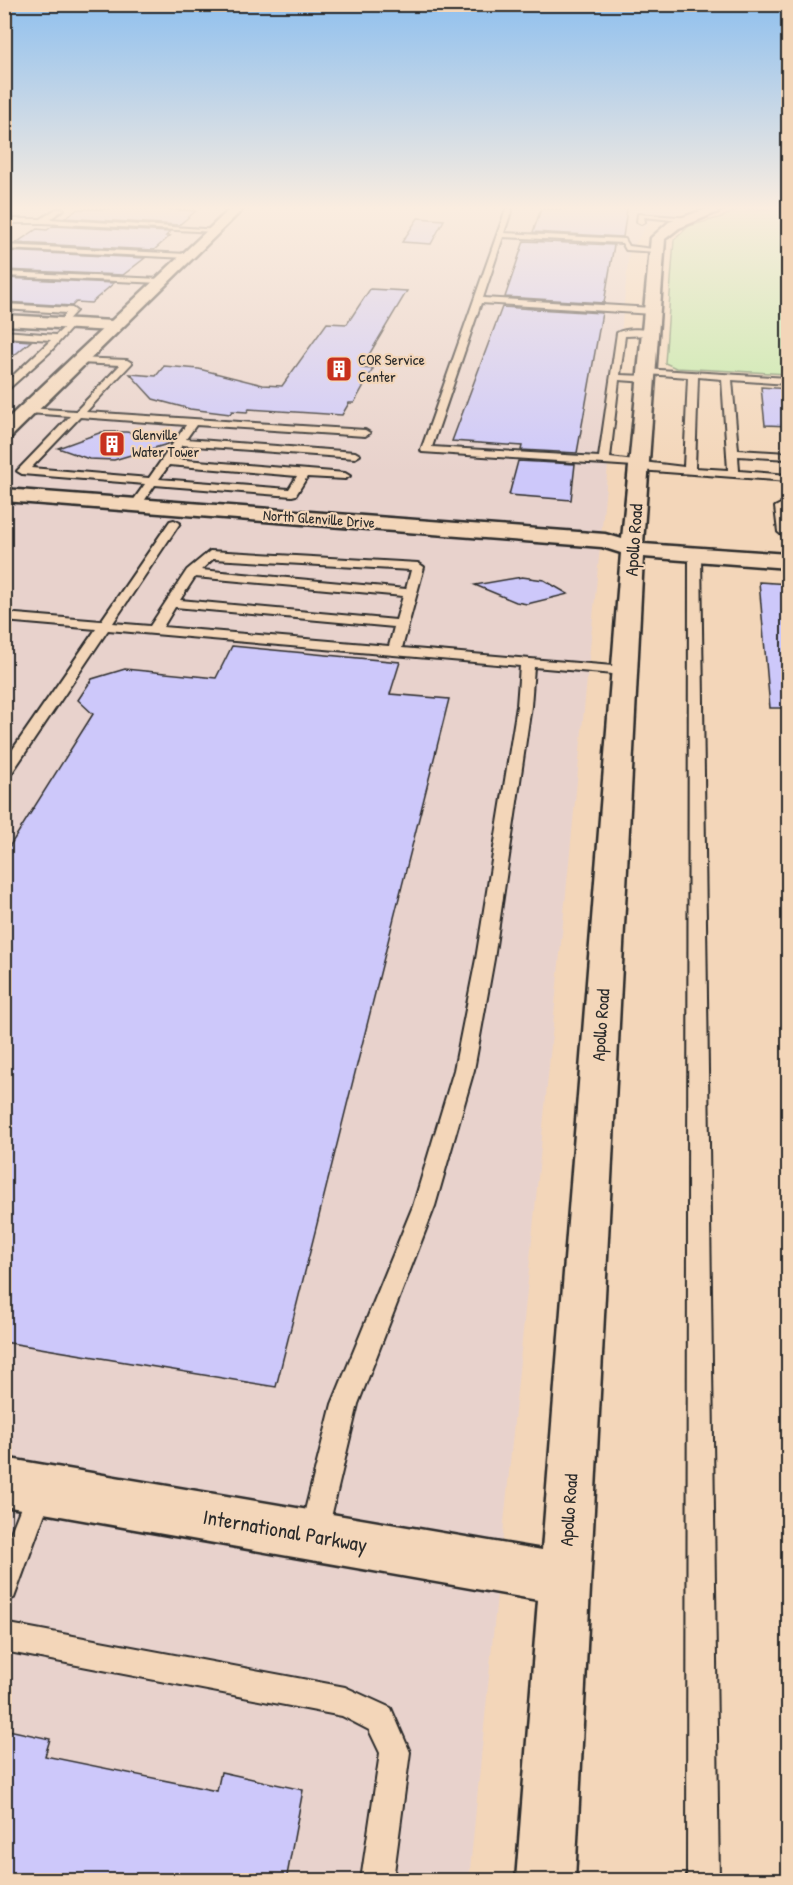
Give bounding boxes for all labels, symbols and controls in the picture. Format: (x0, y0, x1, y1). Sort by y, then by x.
place label: COR Service Center (358, 349, 425, 387)
building icon: COR Service Center (324, 354, 354, 384)
place label: Glenville Water Tower (132, 424, 199, 462)
building icon: Glenville Water Tower (97, 429, 127, 459)
street label: Apollo Road (619, 503, 648, 577)
street label: North Glenville Drive (262, 504, 376, 533)
street label: Apollo Road (586, 988, 615, 1062)
street label: Apollo Road (554, 1473, 583, 1547)
street label: International Parkway (201, 1502, 370, 1559)

